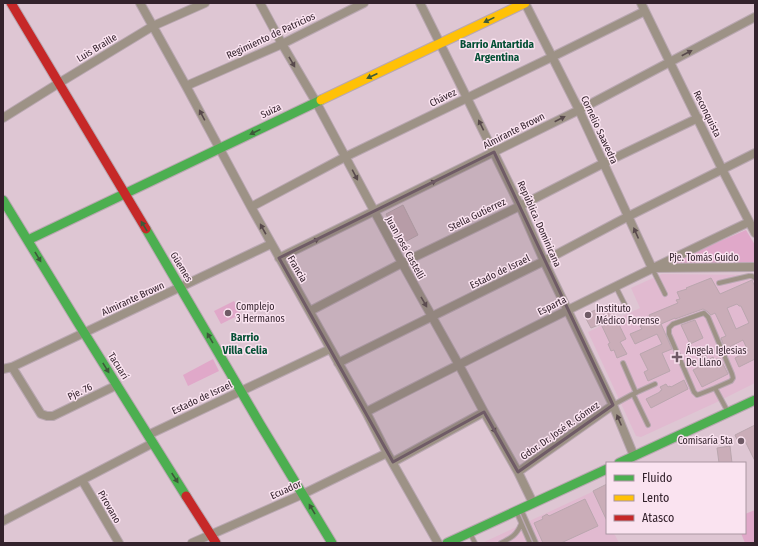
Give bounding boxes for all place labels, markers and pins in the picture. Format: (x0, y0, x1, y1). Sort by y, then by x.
place label: Complejo 3 Hermanos (236, 301, 285, 325)
place label: Instituto Médico Forense (596, 303, 660, 327)
marker: Complejo 3 Hermanos (223, 308, 233, 318)
marker: Instituto Médico Forense (583, 310, 593, 320)
place label: Ángela Iglesias De Llano (686, 343, 747, 369)
marker: Ángela Iglesias De Llano (671, 351, 683, 363)
place label: Comisaría 5ta (678, 434, 733, 447)
marker: Comisaría 5ta (736, 436, 746, 446)

